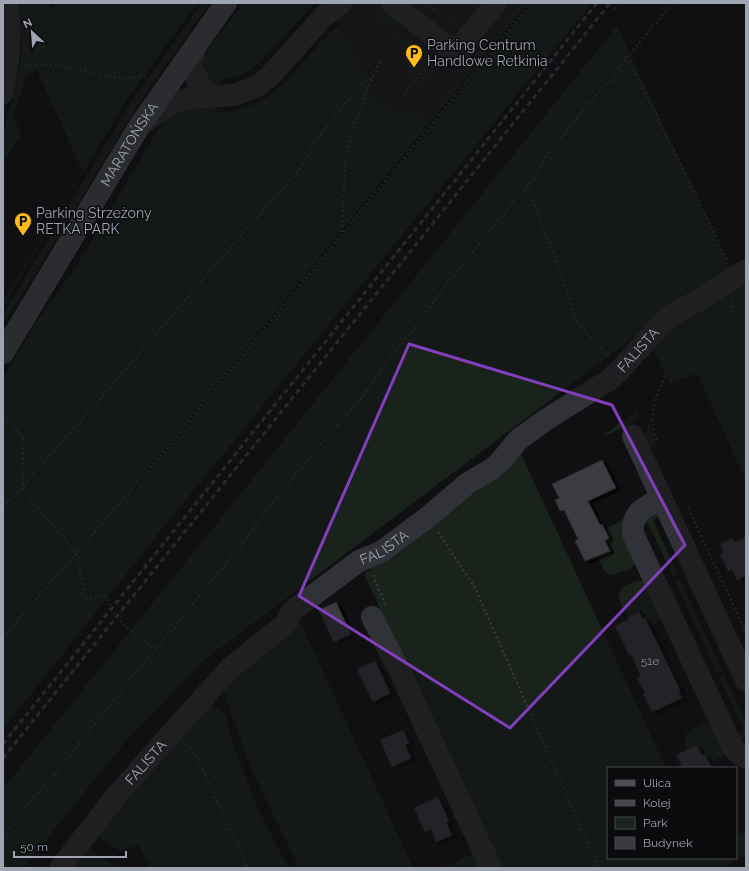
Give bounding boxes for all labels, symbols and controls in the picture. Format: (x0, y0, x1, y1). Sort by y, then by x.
north arrow (12, 12, 52, 52)
text: N (21, 16, 34, 31)
place label: Parking Centrum Handlowe Retkinia (427, 37, 548, 69)
parking icon: Parking Centrum Handlowe Retkinia (404, 43, 424, 68)
street label: MARATOŃSKA (97, 99, 162, 189)
place label: Parking Strzeżony RETKA PARK (36, 205, 152, 237)
parking icon: Parking Strzeżony RETKA PARK (13, 211, 33, 236)
street label: FALISTA (614, 324, 662, 375)
street label: FALISTA (357, 526, 412, 568)
house number: 51e (641, 654, 659, 668)
street label: FALISTA (122, 737, 170, 788)
legend (607, 767, 737, 859)
text: Ulica (643, 776, 671, 790)
text: Kolej (643, 796, 671, 810)
text: Park (643, 816, 668, 830)
scale bar (14, 833, 126, 859)
text: Budynek (643, 836, 693, 850)
text: 50 m (20, 840, 48, 854)

